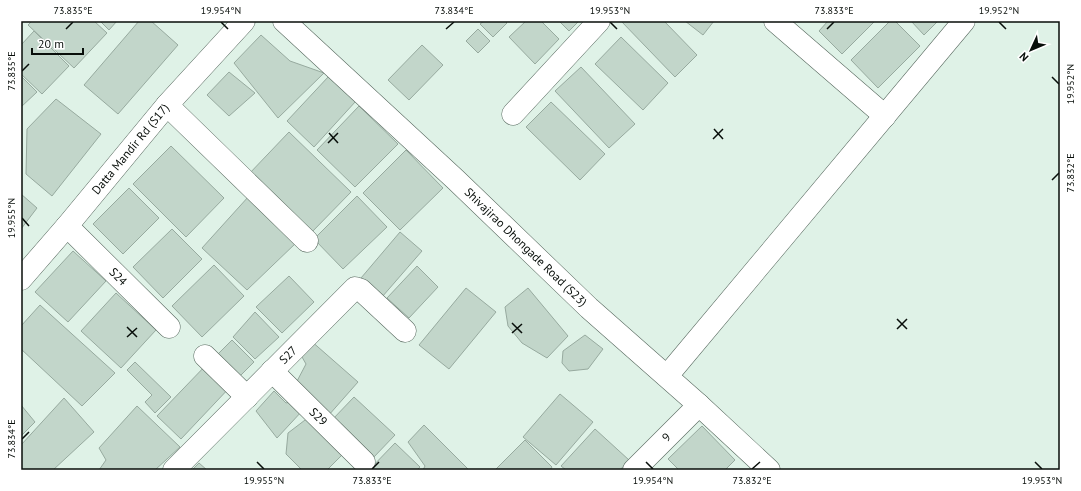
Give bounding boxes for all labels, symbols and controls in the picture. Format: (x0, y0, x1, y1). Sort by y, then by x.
text: 73.835°E (54, 4, 93, 17)
text: 19.954°N (201, 4, 241, 17)
text: 73.834°E (435, 4, 474, 17)
text: 19.953°N (590, 4, 630, 17)
text: 73.833°E (815, 4, 854, 17)
text: 19.952°N (979, 4, 1019, 17)
scale bar (32, 30, 83, 56)
north arrow (1011, 30, 1051, 70)
text: 20 m (38, 36, 64, 51)
text: N (1016, 49, 1031, 64)
text: 73.835°E (5, 52, 18, 91)
text: 19.952°N (1064, 64, 1077, 104)
street label: Datta Mandir Rd (S17) (88, 100, 172, 197)
text: 73.832°E (1064, 154, 1077, 193)
street label: Shivajirao Dhongade Road (S23) (462, 184, 591, 309)
text: 19.955°N (5, 198, 18, 238)
street label: S24 (106, 264, 131, 289)
street label: S27 (276, 343, 300, 367)
street label: S29 (306, 404, 331, 429)
text: 73.834°E (5, 420, 18, 459)
street label: 9 (659, 430, 674, 445)
text: 19.955°N (244, 474, 284, 487)
text: 73.833°E (353, 474, 392, 487)
text: 19.954°N (633, 474, 673, 487)
text: 73.832°E (733, 474, 772, 487)
text: 19.953°N (1022, 474, 1062, 487)

